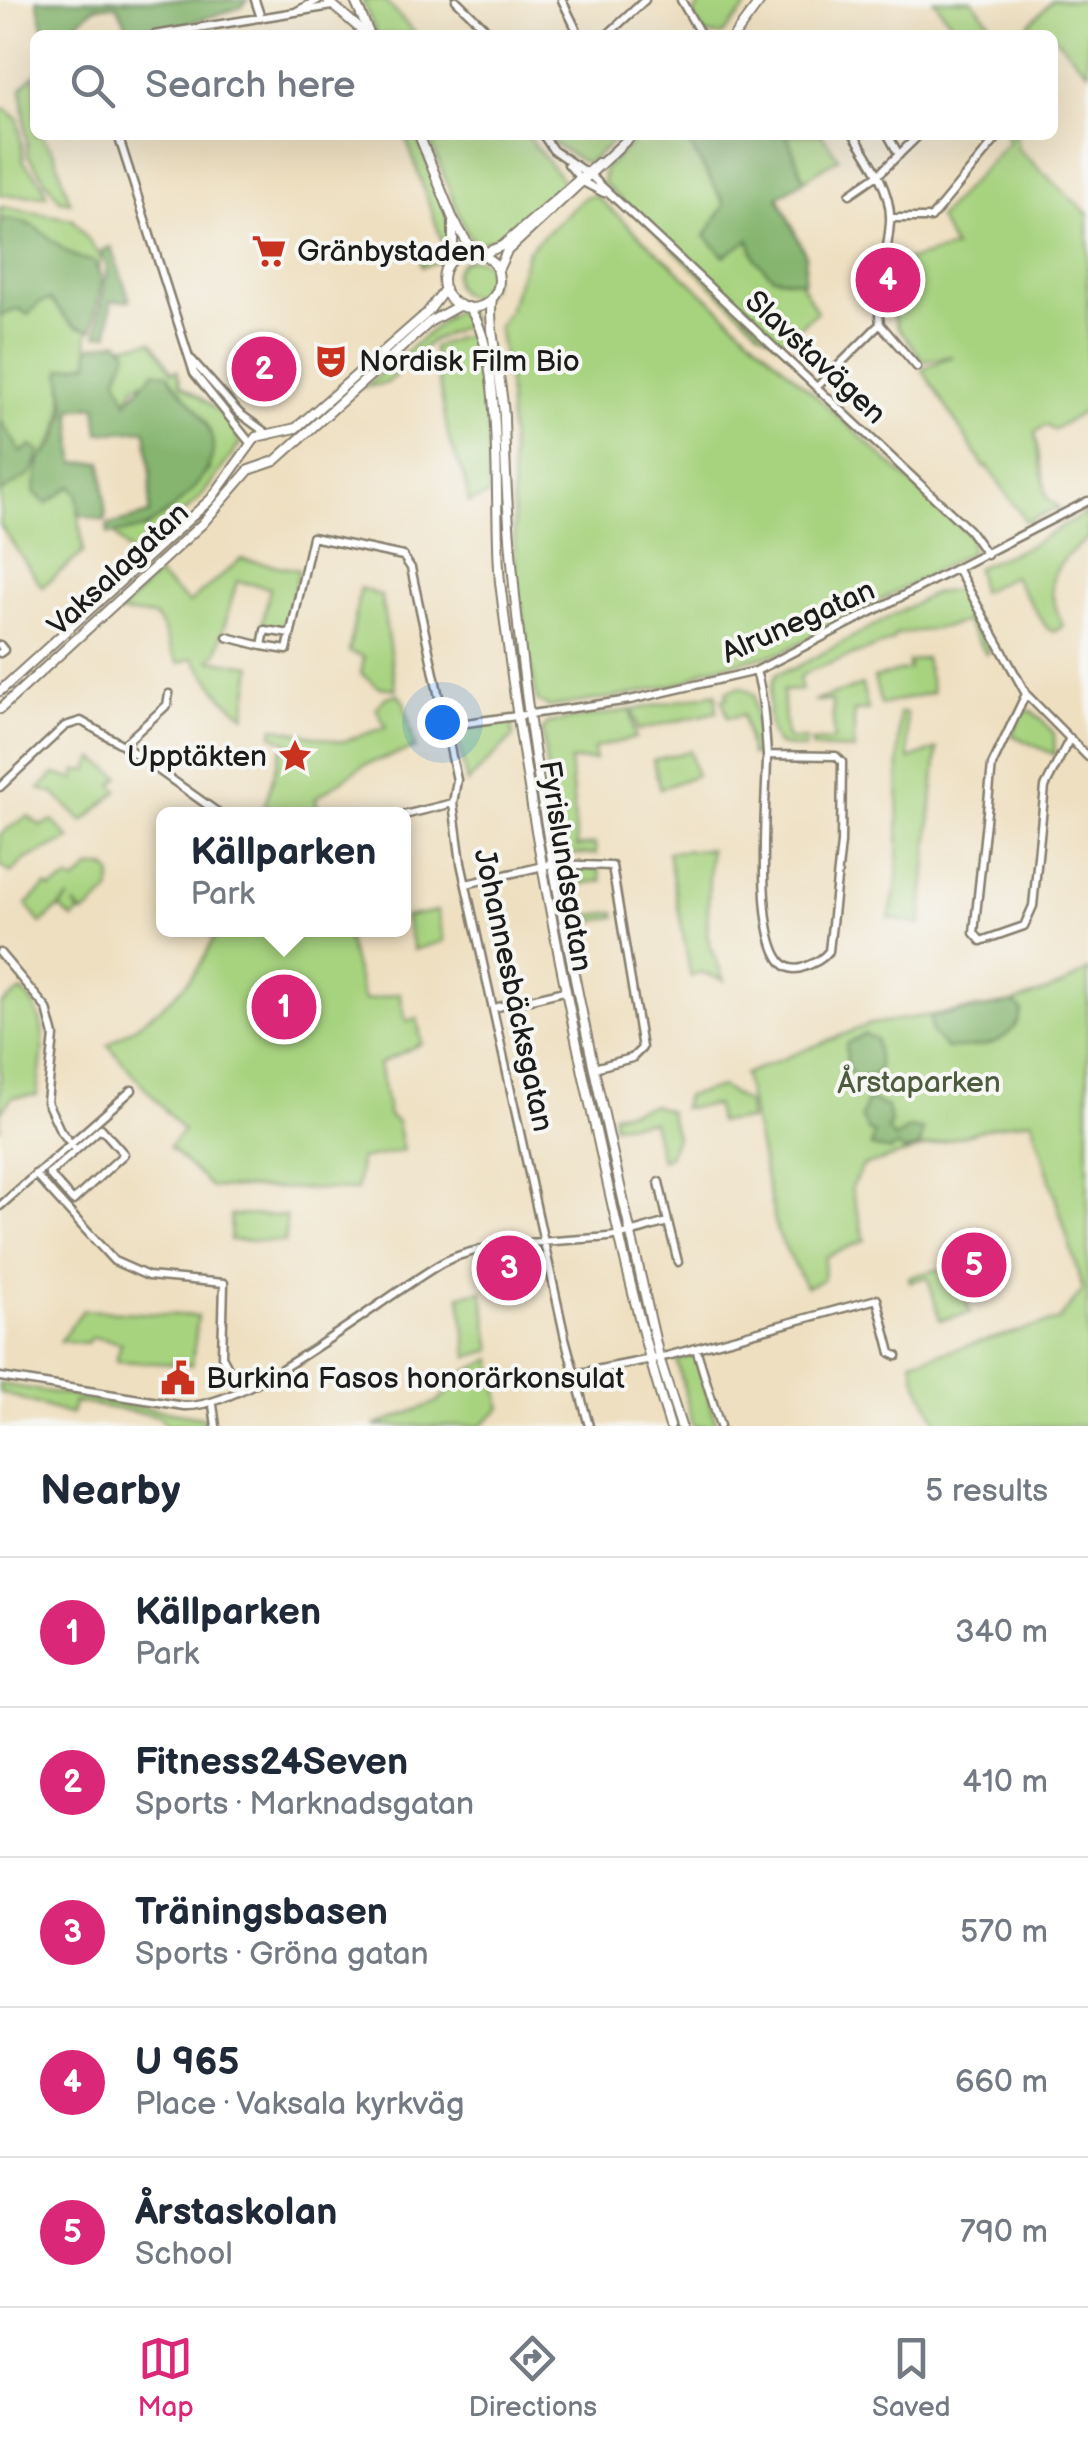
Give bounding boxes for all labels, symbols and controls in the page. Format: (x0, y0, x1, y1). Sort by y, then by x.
search box (30, 30, 1058, 140)
icon: search (65, 58, 120, 113)
text: Search here (145, 63, 356, 108)
supermarket icon: Gränbystaden (250, 232, 288, 270)
place label: Gränbystaden (297, 234, 486, 270)
pin: 4 (856, 242, 920, 318)
street label: Slavstavägen (737, 283, 893, 432)
pin: 2 (232, 332, 296, 406)
theatre icon: Nordisk Film Bio (312, 342, 350, 380)
place label: Nordisk Film Bio (359, 344, 580, 380)
street label: Vaksalagatan (41, 495, 197, 644)
street label: Alrunegatan (716, 572, 881, 672)
your location (417, 697, 468, 748)
place icon: Upptäkten (276, 737, 314, 775)
place label: Upptäkten (127, 739, 267, 775)
street label: Fyrislundsgatan (531, 758, 599, 974)
popup (156, 807, 411, 937)
text: Källparken (190, 830, 377, 875)
street label: Johannesbäcksgatan (465, 846, 561, 1135)
text: Park (190, 875, 255, 914)
pin: 1 (252, 970, 316, 1044)
park label: Årstaparken (837, 1064, 1001, 1101)
pin: 5 (942, 1228, 1006, 1302)
pin: 3 (476, 1230, 542, 1306)
public building icon: Burkina Fasos honorärkonsulat (159, 1359, 197, 1397)
place label: Burkina Fasos honorärkonsulat (206, 1361, 625, 1397)
text: Nearby (40, 1466, 180, 1517)
text: 5 results (925, 1472, 1048, 1511)
text: Källparken (135, 1590, 321, 1635)
text: 1 (66, 1613, 79, 1652)
text: 340 m (955, 1613, 1048, 1652)
text: Park (135, 1635, 199, 1674)
text: Fitness24Seven (135, 1740, 408, 1785)
text: 2 (63, 1763, 82, 1802)
text: 410 m (962, 1763, 1048, 1802)
text: Sports · Marknadsgatan (135, 1785, 474, 1824)
text: Träningsbasen (135, 1890, 388, 1935)
text: 3 (63, 1913, 82, 1952)
text: 570 m (960, 1913, 1048, 1952)
text: Sports · Gröna gatan (135, 1935, 429, 1974)
text: U 965 (135, 2040, 240, 2085)
text: 4 (63, 2063, 82, 2102)
text: 660 m (955, 2063, 1048, 2102)
text: Place · Vaksala kyrkväg (135, 2085, 464, 2124)
text: Årstaskolan (135, 2190, 337, 2235)
text: 5 (63, 2213, 82, 2252)
text: 790 m (960, 2213, 1048, 2252)
text: School (135, 2235, 233, 2274)
tab: Map (137, 2331, 194, 2424)
tab: Directions (468, 2331, 597, 2424)
tab: Saved (872, 2331, 951, 2424)

